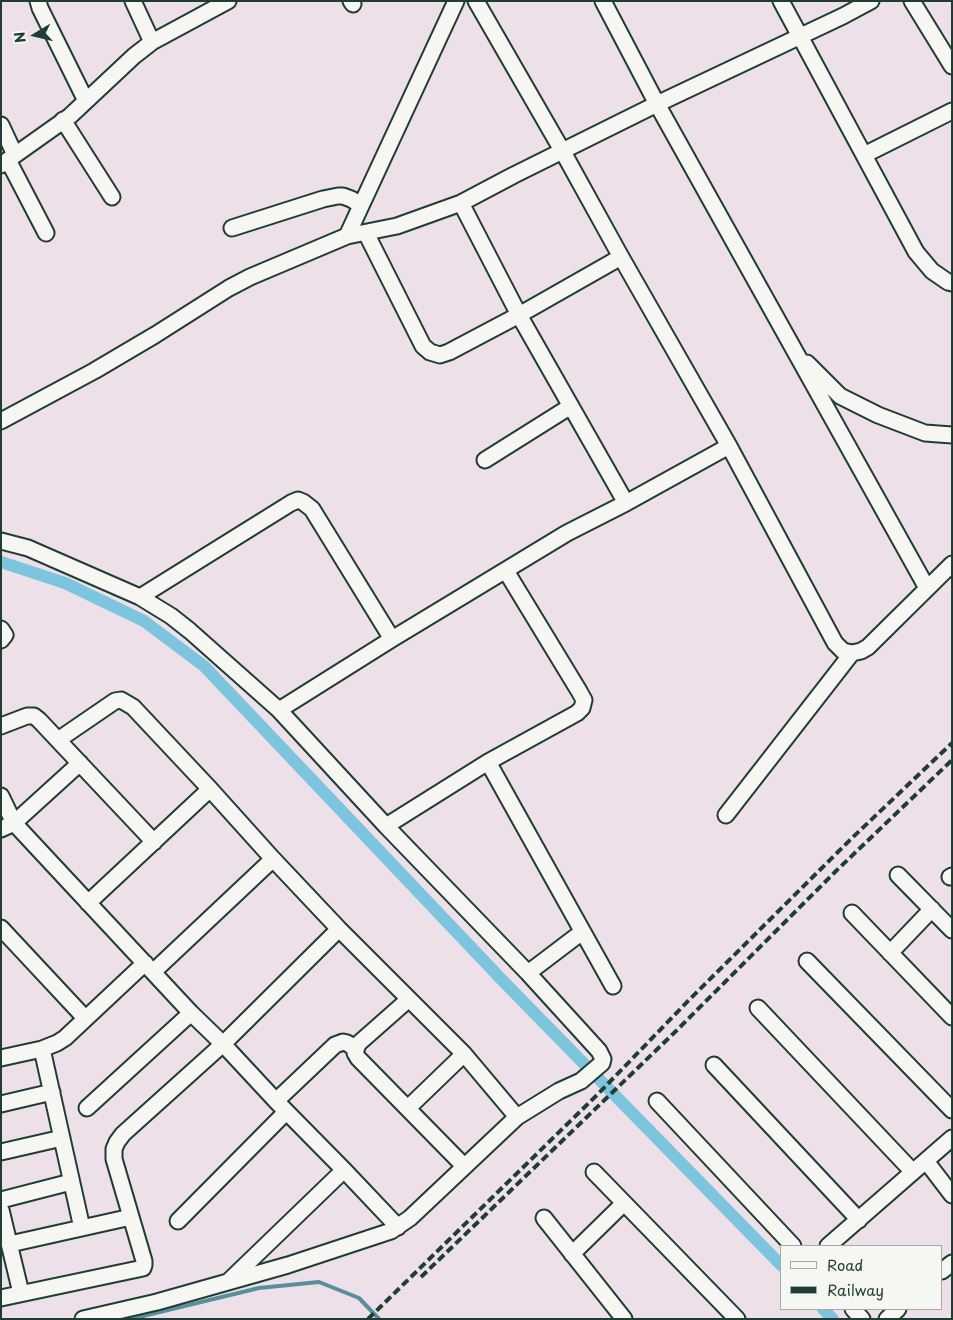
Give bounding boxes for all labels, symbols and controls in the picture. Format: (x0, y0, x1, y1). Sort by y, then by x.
north arrow (10, 10, 60, 60)
text: N (8, 30, 31, 45)
legend (780, 1245, 943, 1310)
text: Road (827, 1253, 863, 1276)
text: Railway (827, 1278, 884, 1301)

